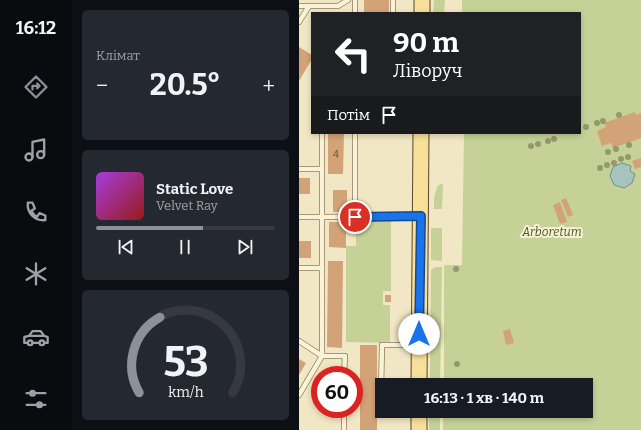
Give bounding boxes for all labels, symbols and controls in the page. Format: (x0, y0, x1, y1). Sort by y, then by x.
text: 16:12 (16, 17, 56, 39)
text: 90 m (393, 26, 459, 59)
icon: left (327, 28, 379, 80)
text: Клімат (96, 48, 140, 63)
text: Ліворуч (393, 60, 462, 82)
text: 20.5° (150, 67, 221, 103)
text: − (96, 72, 108, 99)
text: + (262, 72, 275, 99)
icon: directions (22, 73, 50, 101)
icon: arrive (378, 104, 400, 126)
text: Потім (327, 106, 370, 124)
icon: music (22, 136, 50, 164)
house number: 4 (333, 149, 339, 161)
text: Static Love (156, 180, 233, 198)
icon: phone (22, 198, 50, 226)
text: Velvet Ray (156, 198, 218, 213)
pin (338, 200, 372, 234)
icon: arrive (344, 206, 366, 228)
park label: Arboretum (521, 225, 582, 239)
icon: previous (115, 236, 137, 258)
icon: pause (174, 236, 196, 258)
icon: next (234, 236, 256, 258)
icon: climate (22, 260, 50, 288)
position arrow (398, 313, 440, 355)
icon: car (22, 323, 50, 351)
text: 53 (163, 337, 208, 387)
speed limit sign: 60 (311, 366, 363, 418)
text: km/h (168, 384, 203, 401)
icon: filters (22, 385, 50, 413)
text: 16:13 · 1 хв · 140 m (424, 389, 544, 407)

